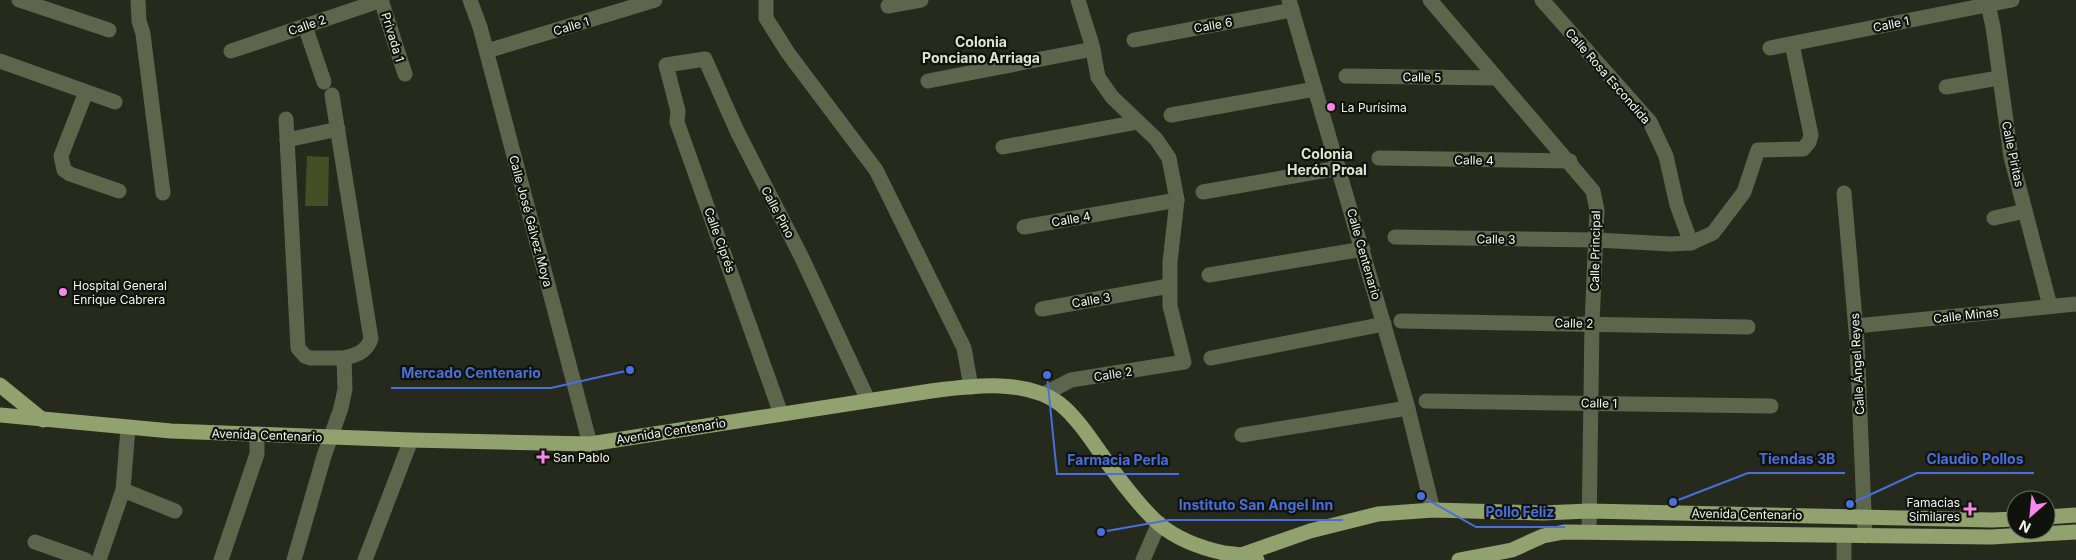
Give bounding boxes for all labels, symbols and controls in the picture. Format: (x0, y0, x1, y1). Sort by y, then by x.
street label: Privada 1 (378, 10, 408, 64)
street label: Calle 2 (286, 12, 328, 38)
street label: Calle 1 (551, 13, 591, 39)
street label: Calle 1 (1872, 13, 1910, 35)
street label: Calle 6 (1192, 14, 1234, 36)
street label: Calle Rosa Escondida (1562, 25, 1654, 127)
district label: Colonia Ponciano Arriaga (922, 33, 1040, 66)
street label: Calle 5 (1402, 69, 1442, 85)
place label: La Purísima (1341, 100, 1407, 115)
marker: La Purísima (1325, 101, 1337, 113)
street label: Calle Piritas (1999, 120, 2027, 188)
district label: Colonia Herón Proal (1287, 145, 1367, 178)
street label: Calle 4 (1454, 152, 1494, 168)
street label: Calle José Gálvez Moya (506, 154, 556, 288)
street label: Calle Pino (758, 184, 798, 240)
street label: Calle Ciprés (701, 205, 739, 275)
street label: Calle Centenario (1344, 207, 1384, 301)
street label: Calle 4 (1050, 208, 1092, 230)
street label: Calle Principal (1587, 210, 1603, 292)
street label: Calle 3 (1476, 231, 1516, 247)
place label: Hospital General Enrique Cabrera (73, 278, 167, 307)
marker: Hospital General Enrique Cabrera (57, 286, 69, 298)
street label: Calle 3 (1070, 289, 1112, 311)
street label: Calle Minas (1933, 304, 1999, 326)
street label: Calle Ángel Reyes (1847, 313, 1867, 415)
street label: Calle 2 (1554, 315, 1594, 331)
callout: Mercado Centenario (391, 359, 551, 388)
text: Mercado Centenario (401, 364, 541, 381)
street label: Calle 2 (1093, 364, 1133, 384)
street label: Calle 1 (1581, 395, 1617, 411)
street label: Avenida Centenario (615, 415, 727, 447)
street label: Avenida Centenario (211, 426, 323, 444)
callout: Tiendas 3B (1748, 444, 1845, 473)
callout: Claudio Pollos (1917, 444, 2034, 473)
callout: Farmacia Perla (1057, 445, 1179, 474)
place label: San Pablo (553, 450, 610, 465)
text: Tiendas 3B (1759, 450, 1835, 467)
text: Claudio Pollos (1926, 450, 2024, 467)
marker: San Pablo (537, 451, 549, 463)
text: Farmacia Perla (1067, 451, 1169, 468)
north arrow (2006, 490, 2056, 540)
callout: Instituto San Angel Inn (1169, 491, 1343, 520)
place label: Famacias Similares (1906, 495, 1960, 524)
text: Instituto San Angel Inn (1179, 496, 1333, 513)
callout: Pollo Feliz (1476, 498, 1565, 527)
text: Pollo Feliz (1486, 503, 1554, 520)
marker: Famacias Similares (1964, 503, 1976, 515)
street label: Avenida Centenario (1692, 506, 1802, 522)
text: N (2016, 517, 2033, 537)

